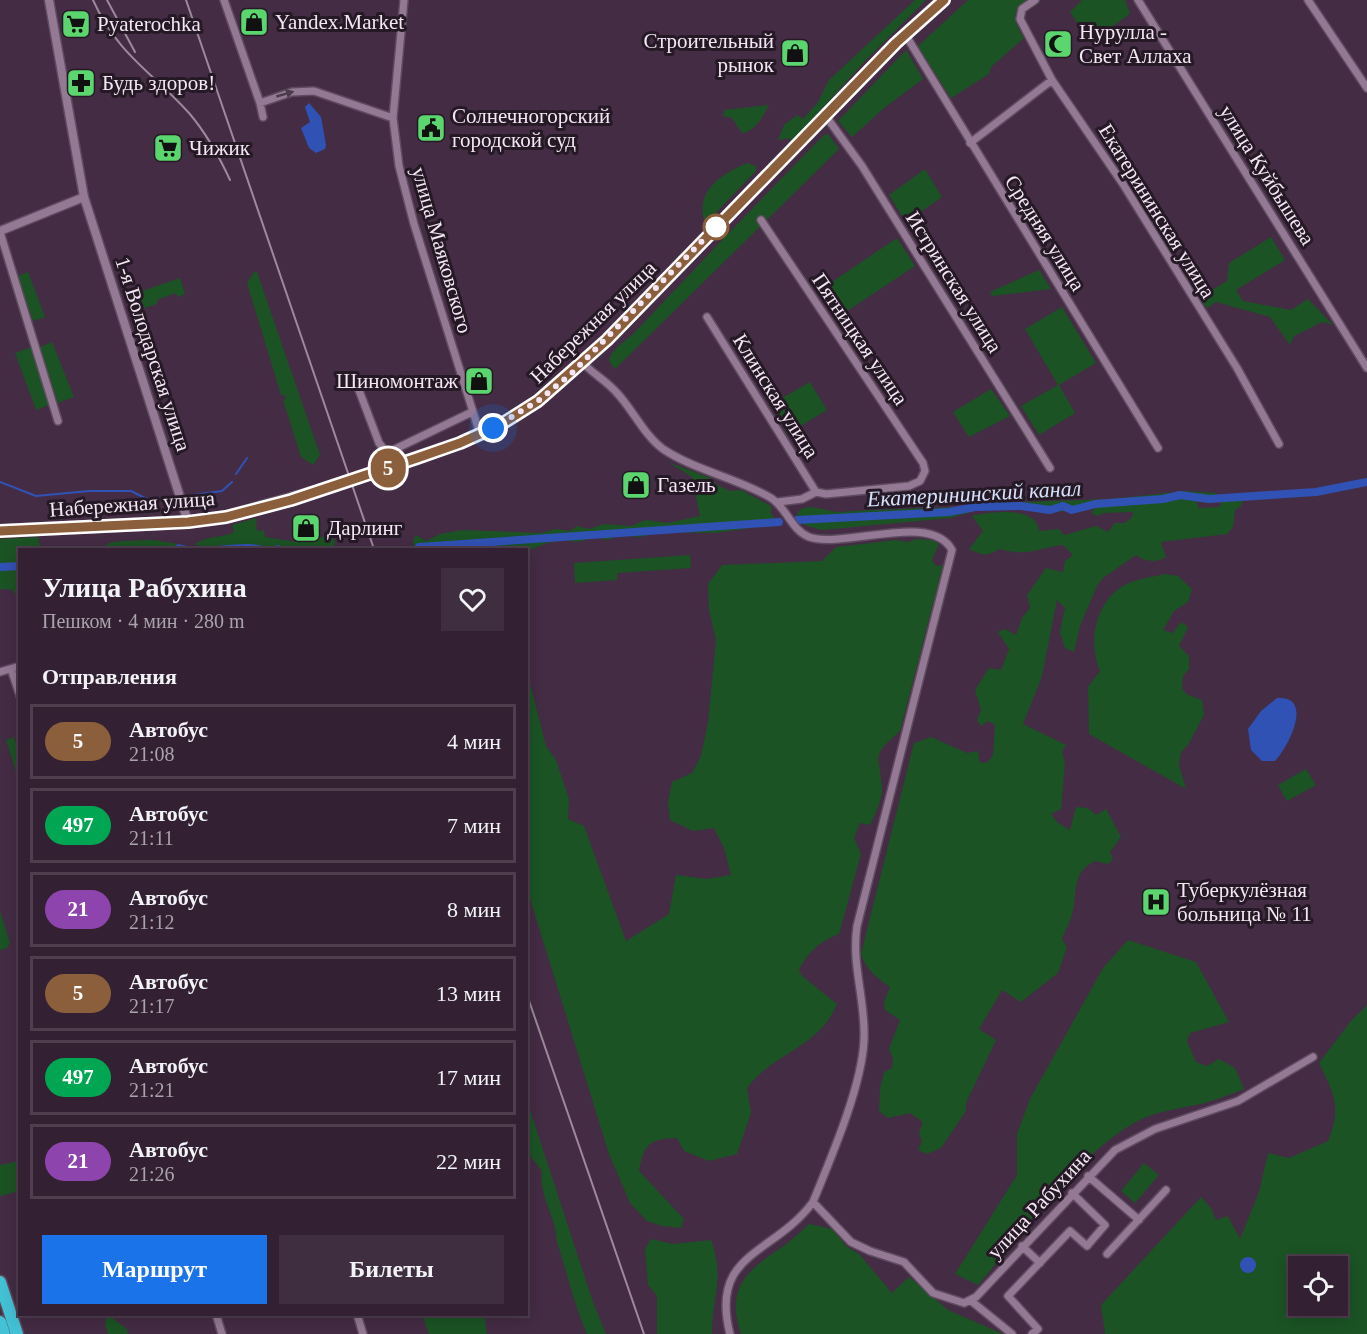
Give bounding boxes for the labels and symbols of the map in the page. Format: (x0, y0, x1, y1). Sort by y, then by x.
shop icon: Yandex.Market (238, 6, 270, 38)
supermarket icon: Pyaterochka (60, 8, 92, 40)
place label: Yandex.Market (275, 10, 404, 34)
place label: Pyaterochka (97, 12, 201, 36)
place label: Нурулла - Свет Аллаха (1079, 20, 1192, 68)
mosque icon: Нурулла - Свет Аллаха (1042, 28, 1074, 60)
place label: Строительный рынок (643, 29, 775, 77)
shop icon: Строительный рынок (779, 37, 811, 69)
pharmacy icon: Будь здоров! (65, 67, 97, 99)
place label: Будь здоров! (102, 71, 215, 95)
one-way arrow (276, 89, 294, 98)
street label: улица Куйбышева (1214, 101, 1320, 250)
place label: Солнечногорский городской суд (452, 104, 610, 152)
public building icon: Солнечногорский городской суд (415, 112, 447, 144)
street label: Екатерининская улица (1094, 120, 1221, 303)
supermarket icon: Чижик (152, 132, 184, 164)
place label: Чижик (189, 136, 251, 160)
street label: улица Маяковского (407, 164, 477, 336)
street label: Средняя улица (1000, 171, 1090, 296)
street label: Истринская улица (901, 207, 1008, 358)
unlabelled marker (703, 214, 729, 240)
street label: 1-я Володарская улица (110, 254, 196, 455)
street label: Набережная улица (525, 255, 661, 388)
street label: Пятницкая улица (807, 269, 913, 410)
street label: Клинская улица (728, 329, 824, 463)
shop icon: Шиномонтаж (463, 365, 495, 397)
place label: Шиномонтаж (336, 369, 458, 393)
your location (478, 413, 508, 443)
line badge: 5 (368, 448, 408, 488)
shop icon: Газель (620, 469, 652, 501)
place label: Газель (657, 473, 716, 497)
water label: Екатерининский канал (865, 475, 1082, 512)
street label: Набережная улица (48, 486, 216, 522)
shop icon: Дарлинг (290, 512, 322, 544)
place label: Дарлинг (327, 516, 403, 540)
place label: Туберкулёзная больница № 11 (1177, 878, 1312, 926)
hospital icon: Туберкулёзная больница № 11 (1140, 886, 1172, 918)
street label: улица Рабухина (982, 1144, 1096, 1264)

